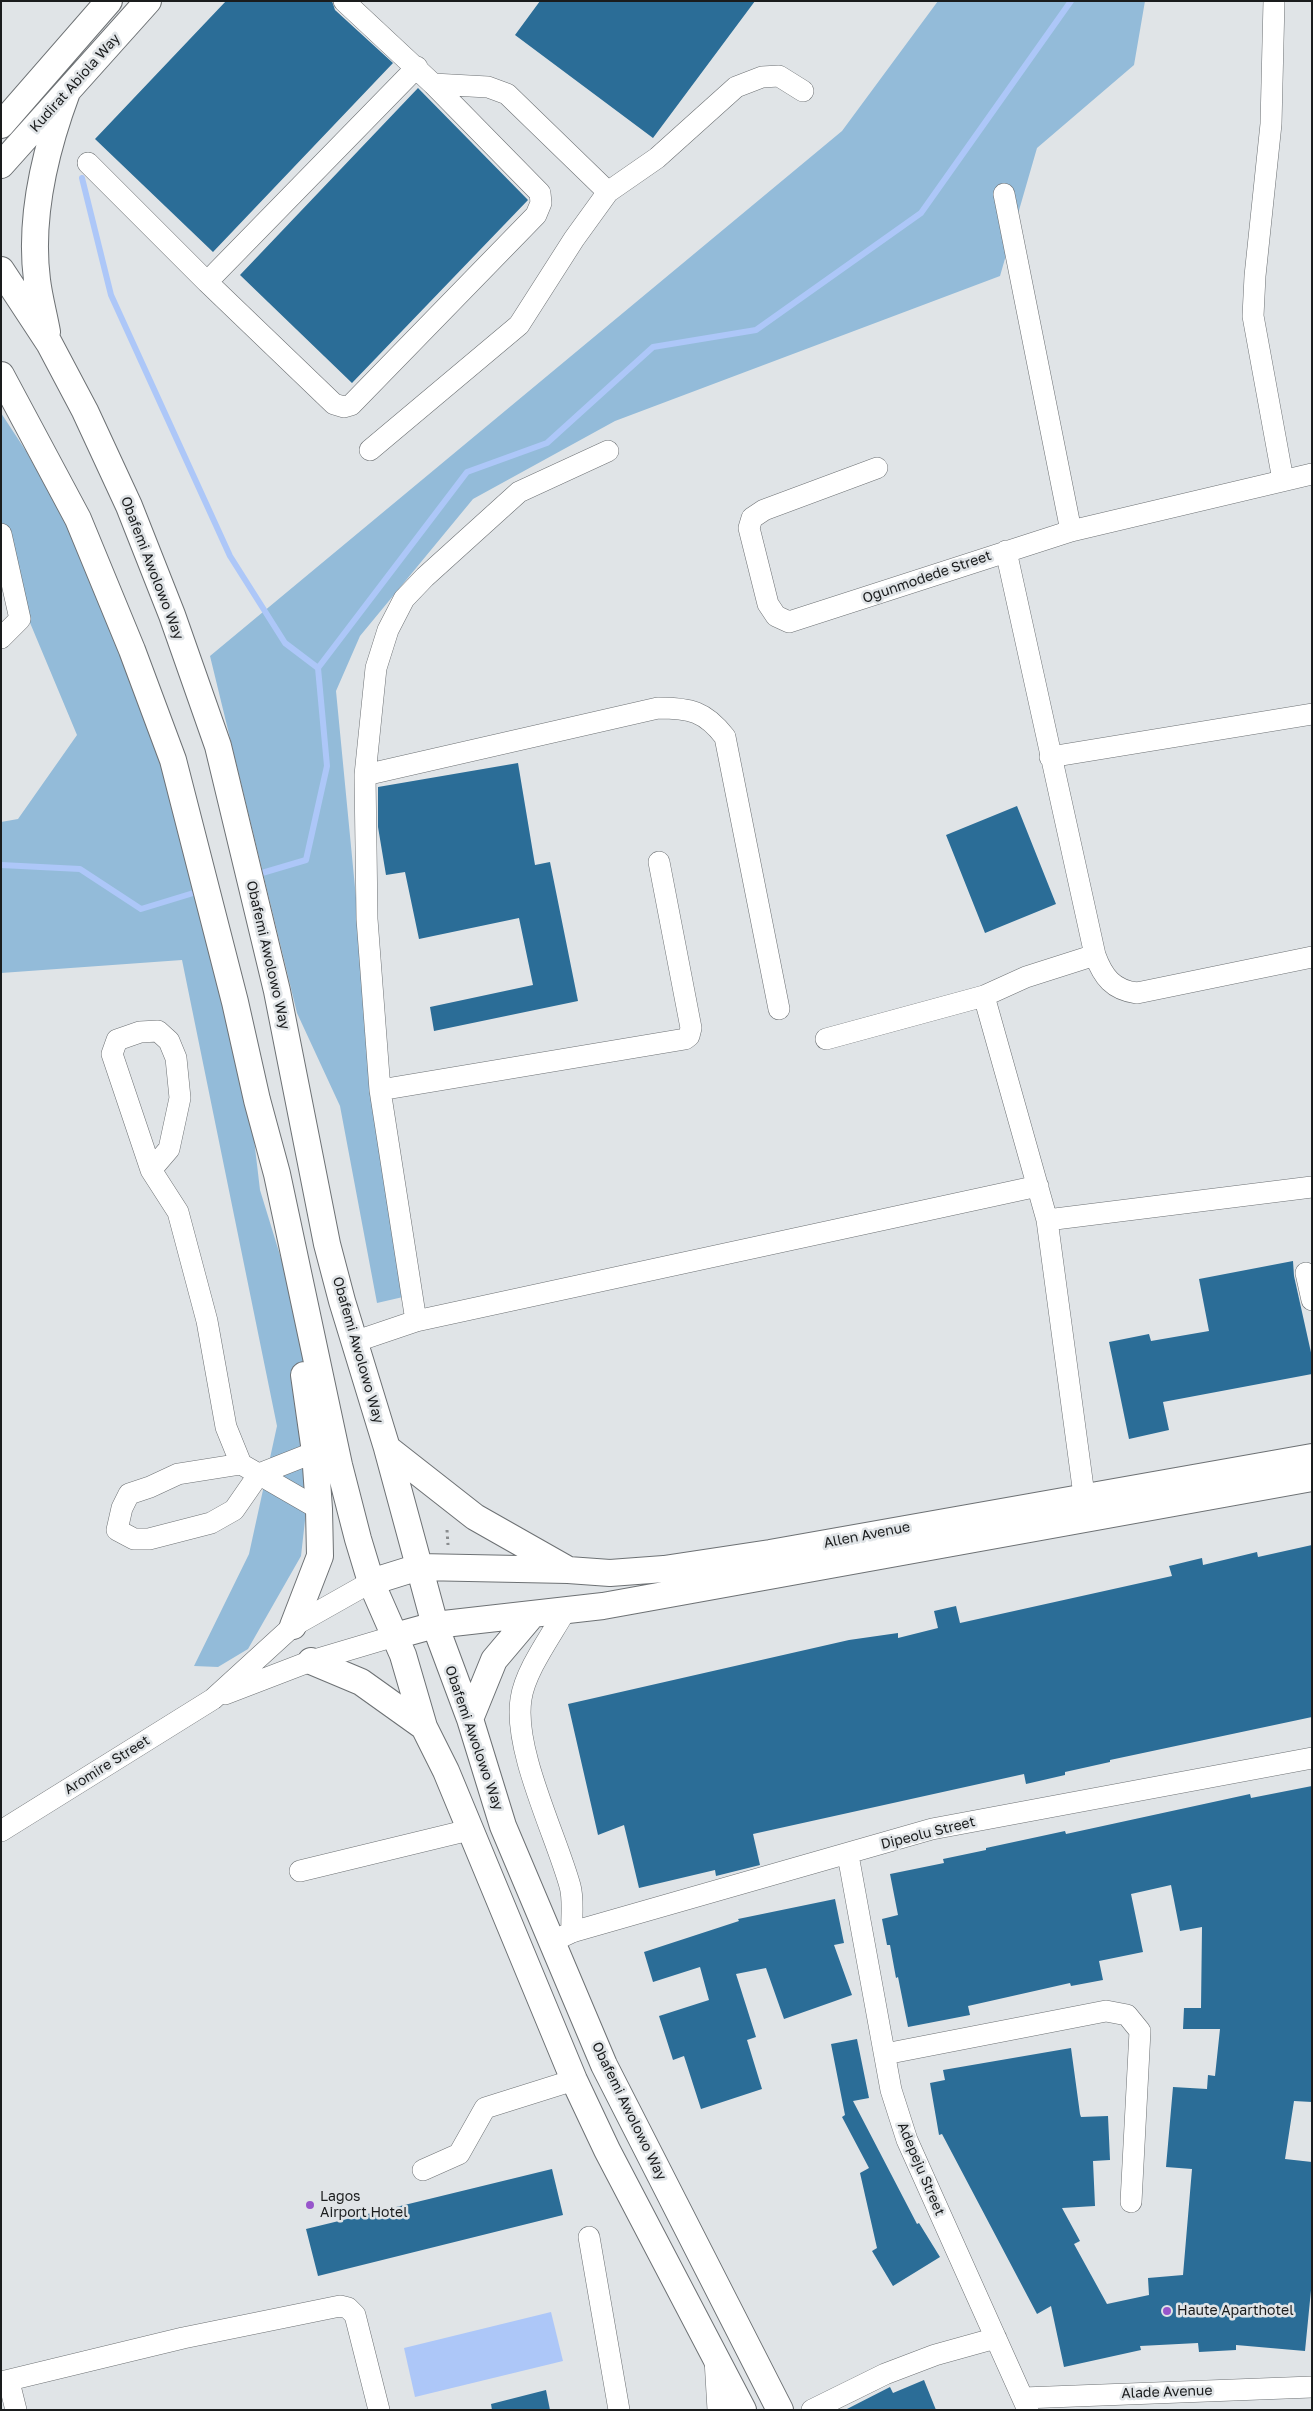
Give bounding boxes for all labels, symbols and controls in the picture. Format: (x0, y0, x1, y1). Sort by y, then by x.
street label: Kudirat Abiola Way (26, 30, 124, 136)
street label: Obafemi Awolowo Way (117, 494, 187, 642)
street label: Ogunmodede Street (860, 547, 994, 607)
street label: Obafemi Awolowo Way (243, 879, 293, 1031)
street label: Obafemi Awolowo Way (329, 1275, 387, 1425)
street label: Allen Avenue (822, 1518, 912, 1552)
street label: Obafemi Awolowo Way (441, 1663, 507, 1813)
street label: Aromire Street (61, 1732, 153, 1798)
street label: Dipeolu Street (879, 1813, 977, 1853)
street label: Obafemi Awolowo Way (588, 2039, 670, 2183)
street label: Adepeju Street (894, 2120, 948, 2218)
place label: Lagos Airport Hotel (320, 2189, 408, 2222)
marker: Lagos Airport Hotel (304, 2199, 316, 2211)
place label: Haute Aparthotel (1177, 2303, 1294, 2319)
marker: Haute Aparthotel (1161, 2305, 1173, 2317)
street label: Alade Avenue (1121, 2382, 1213, 2402)

